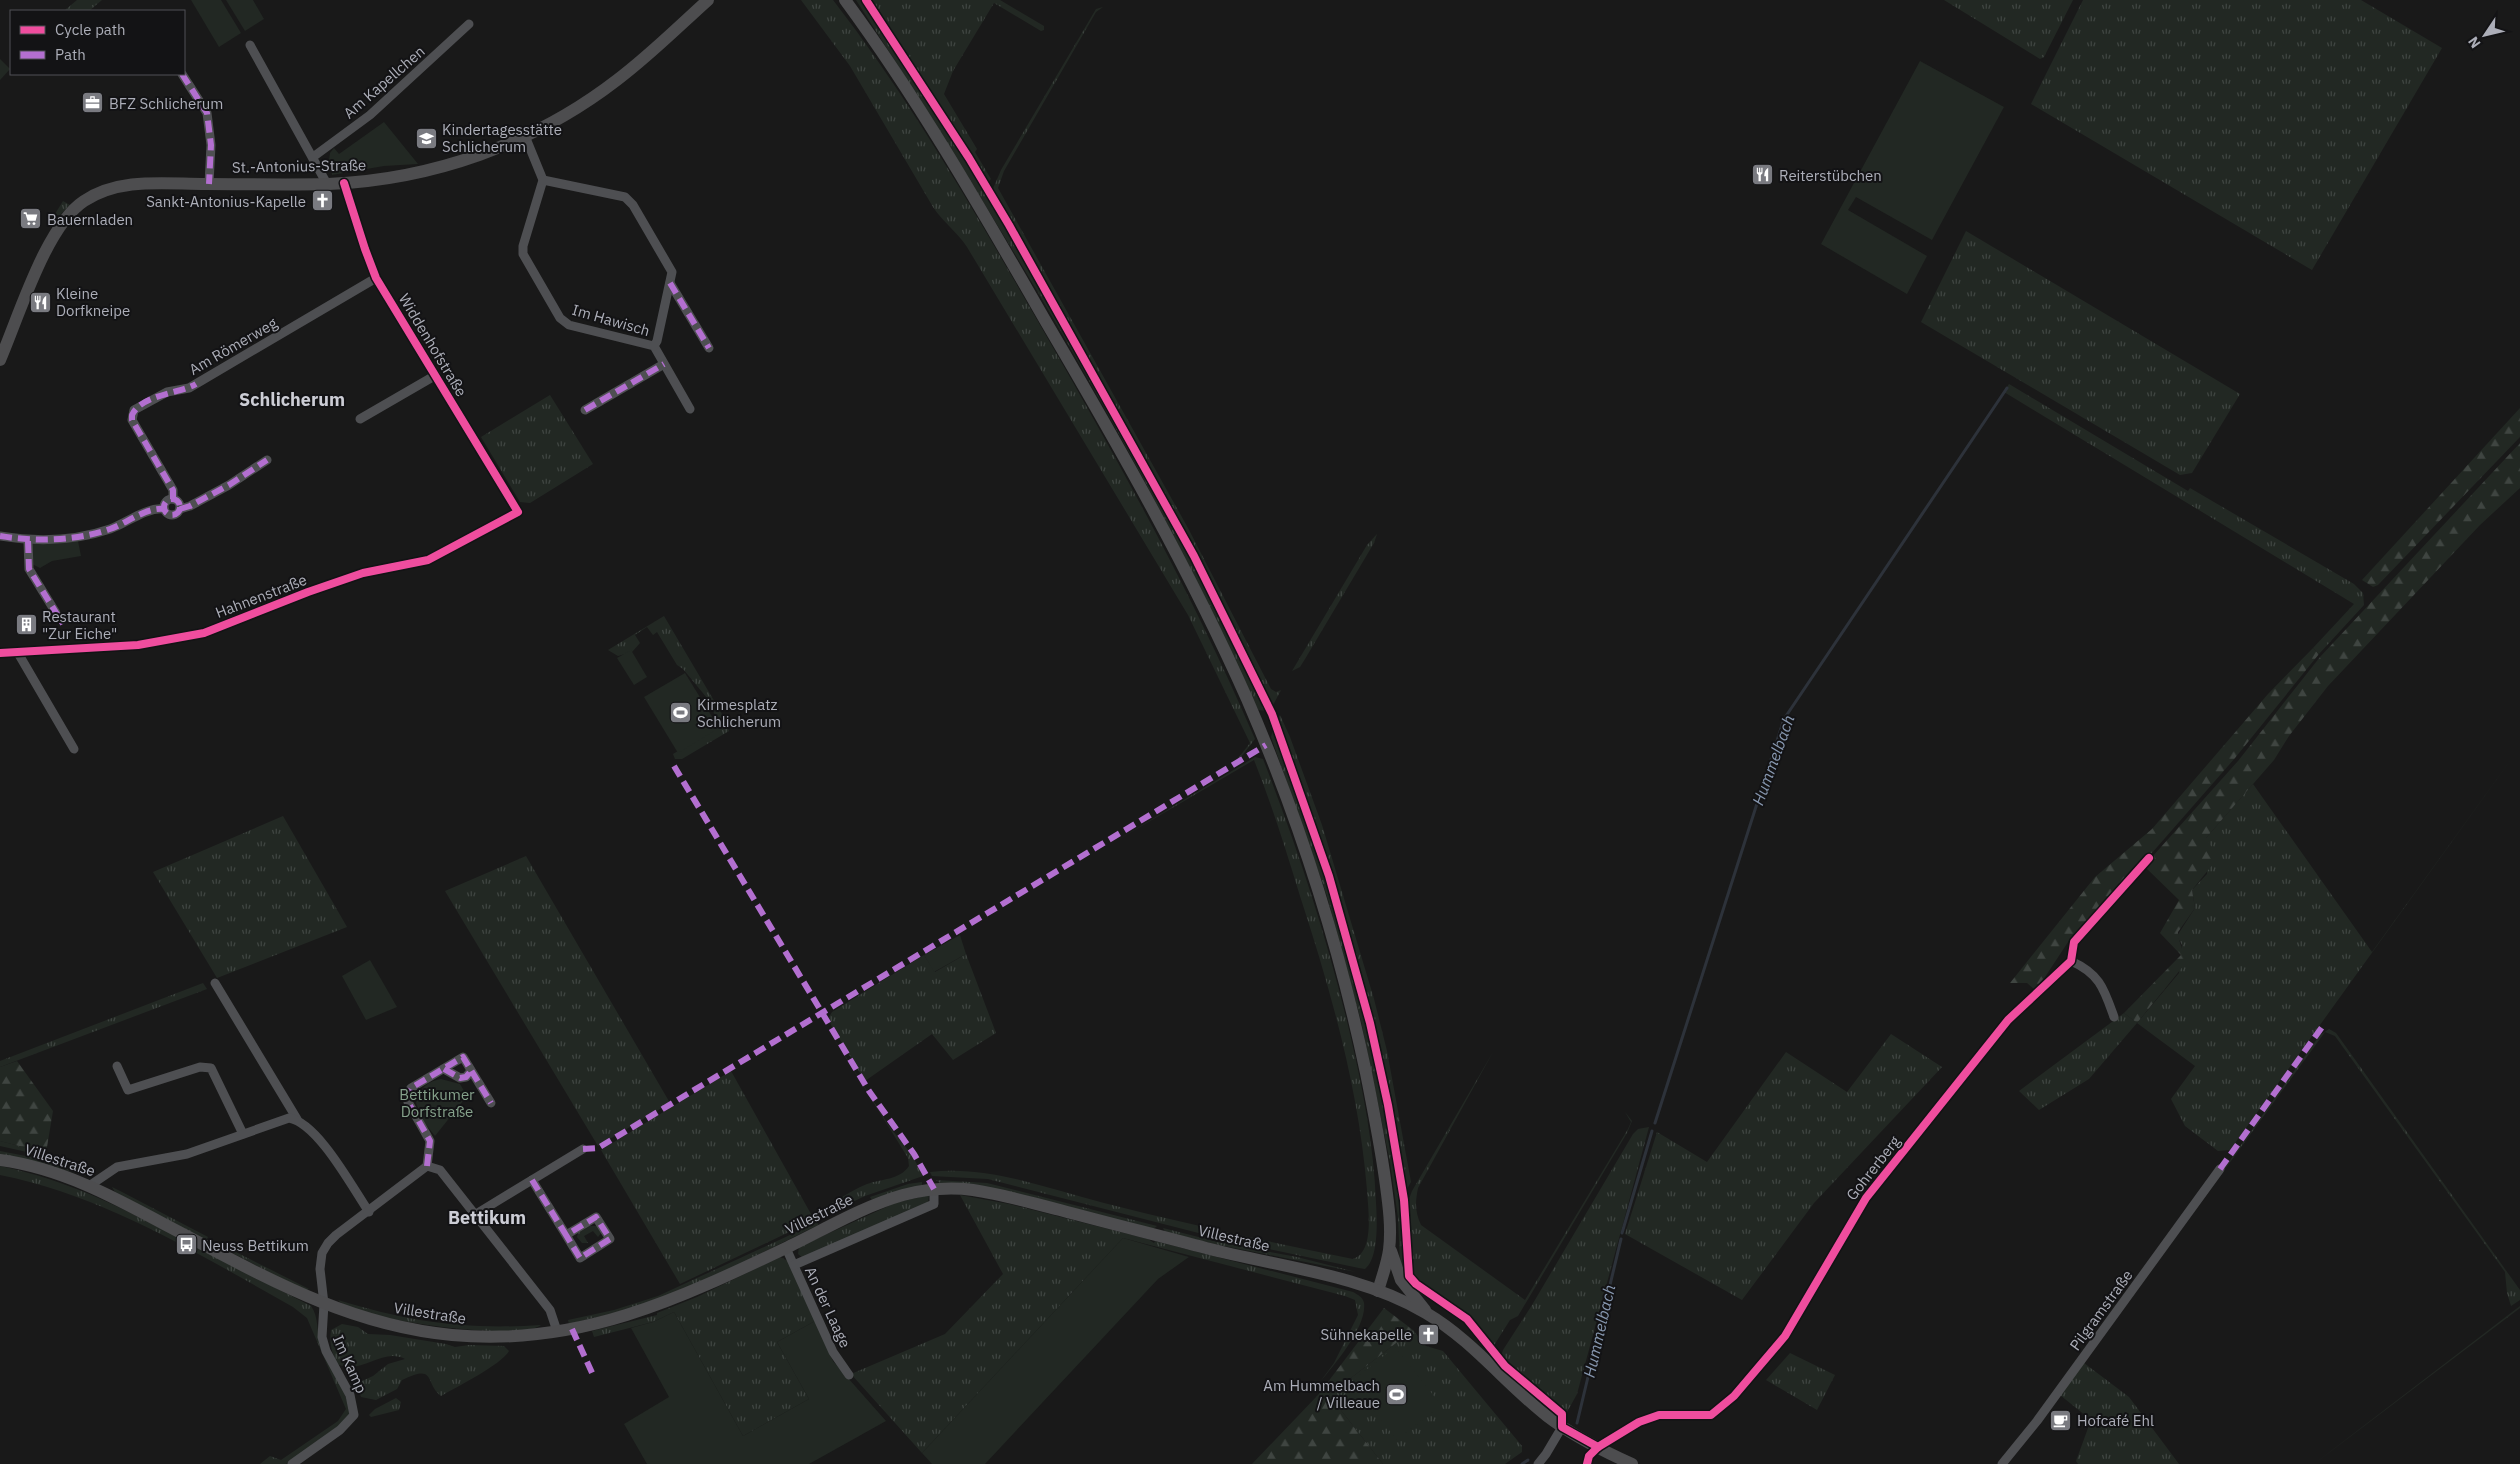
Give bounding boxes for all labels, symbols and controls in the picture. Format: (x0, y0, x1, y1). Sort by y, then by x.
legend (10, 10, 185, 75)
north arrow (2460, 10, 2510, 60)
text: Cycle path (55, 20, 126, 39)
text: N (2464, 33, 2485, 52)
street label: Am Kapellchen (340, 42, 428, 122)
text: Path (55, 45, 86, 64)
office icon: BFZ Schlicherum (81, 91, 105, 115)
place label: BFZ Schlicherum (109, 94, 223, 113)
place label: Kindertagesstätte Schlicherum (442, 120, 562, 156)
school or university icon: Kindertagesstätte Schlicherum (414, 126, 438, 150)
street label: St.-Antonius-Straße (232, 155, 366, 177)
restaurant icon: Reiterstübchen (1751, 163, 1775, 187)
place label: Reiterstübchen (1779, 166, 1882, 185)
church icon: Sankt-Antonius-Kapelle (310, 189, 334, 213)
place label: Sankt-Antonius-Kapelle (146, 192, 306, 211)
supermarket icon: Bauernladen (19, 207, 43, 231)
place label: Bauernladen (47, 210, 133, 229)
place label: Kleine Dorfkneipe (56, 284, 130, 320)
restaurant icon: Kleine Dorfkneipe (28, 290, 52, 314)
street label: Widdenhofstraße (395, 290, 471, 400)
street label: Im Hawisch (570, 300, 652, 340)
street label: Am Römerweg (186, 313, 280, 379)
district label: Schlicherum (239, 388, 345, 411)
street label: Hahnenstraße (213, 570, 309, 622)
place label: Restaurant "Zur Eiche" (42, 607, 117, 643)
building icon: Restaurant "Zur Eiche" (14, 613, 38, 637)
place label: Kirmesplatz Schlicherum (697, 695, 781, 731)
sports icon: Kirmesplatz Schlicherum (669, 701, 693, 725)
water label: Hummelbach (1747, 712, 1799, 808)
park label: Bettikumer Dorfstraße (399, 1085, 475, 1121)
street label: Gohrerberg (1842, 1132, 1904, 1204)
street label: Villestraße (22, 1140, 98, 1180)
street label: Villestraße (782, 1189, 856, 1239)
district label: Bettikum (448, 1206, 526, 1229)
street label: Villestraße (1196, 1221, 1272, 1255)
bus stop icon: Neuss Bettikum (174, 1233, 198, 1257)
place label: Neuss Bettikum (202, 1236, 309, 1255)
street label: An der Laage (801, 1263, 855, 1351)
street label: Pilgramstraße (2065, 1266, 2137, 1354)
water label: Hummelbach (1579, 1283, 1619, 1379)
street label: Villestraße (392, 1298, 468, 1328)
church icon: Sühnekapelle (1416, 1322, 1440, 1346)
place label: Sühnekapelle (1320, 1325, 1412, 1344)
street label: Im Kamp (329, 1332, 371, 1396)
place label: Am Hummelbach / Villeaue (1263, 1376, 1380, 1412)
sports icon: Am Hummelbach / Villeaue (1384, 1382, 1408, 1406)
cafe icon: Hofcafé Ehl (2049, 1408, 2073, 1432)
place label: Hofcafé Ehl (2077, 1411, 2154, 1430)

